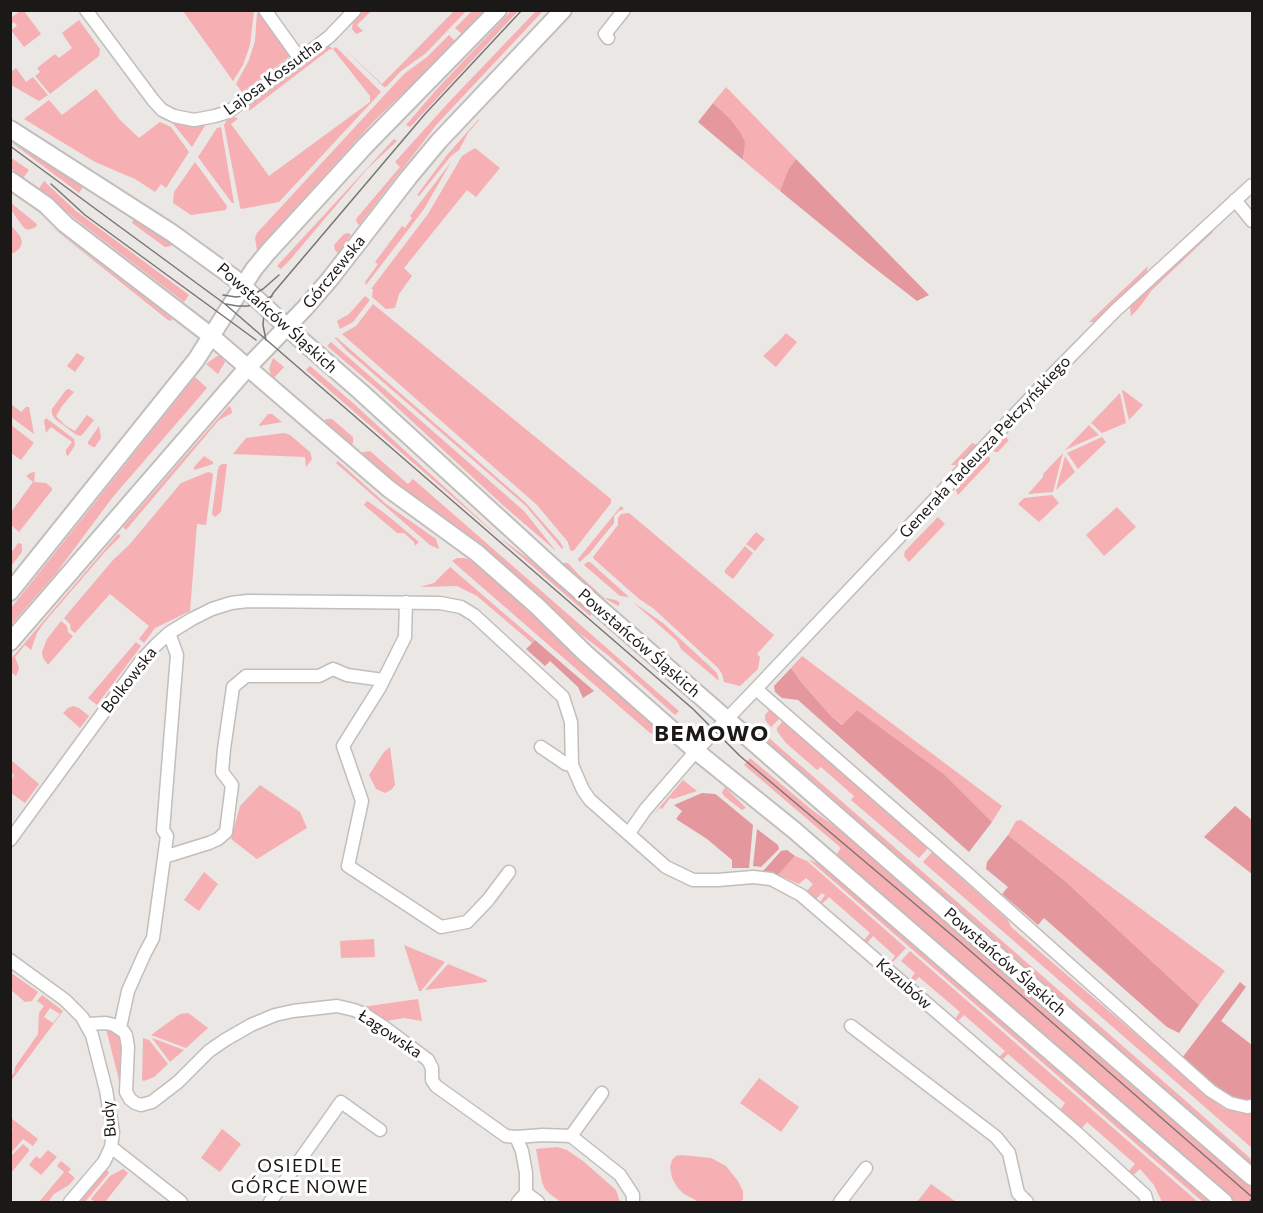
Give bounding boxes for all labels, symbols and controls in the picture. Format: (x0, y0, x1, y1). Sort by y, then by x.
street label: Lajosa Kossutha (220, 35, 326, 119)
street label: Górczewska (299, 232, 369, 312)
street label: Powstańców Śląskich (213, 259, 341, 377)
street label: Generała Tadeusza Pełczyńskiego (895, 352, 1075, 542)
street label: Powstańców Śląskich (574, 585, 704, 701)
street label: Bolkowska (97, 643, 161, 717)
district label: BEMOWO (654, 721, 770, 747)
street label: Powstańców Śląskich (940, 904, 1070, 1020)
street label: Kazubów (872, 955, 936, 1013)
street label: Łagowska (355, 1006, 425, 1062)
street label: Budy (98, 1100, 120, 1138)
district label: OSIEDLE GÓRCE NOWE (231, 1155, 369, 1198)

